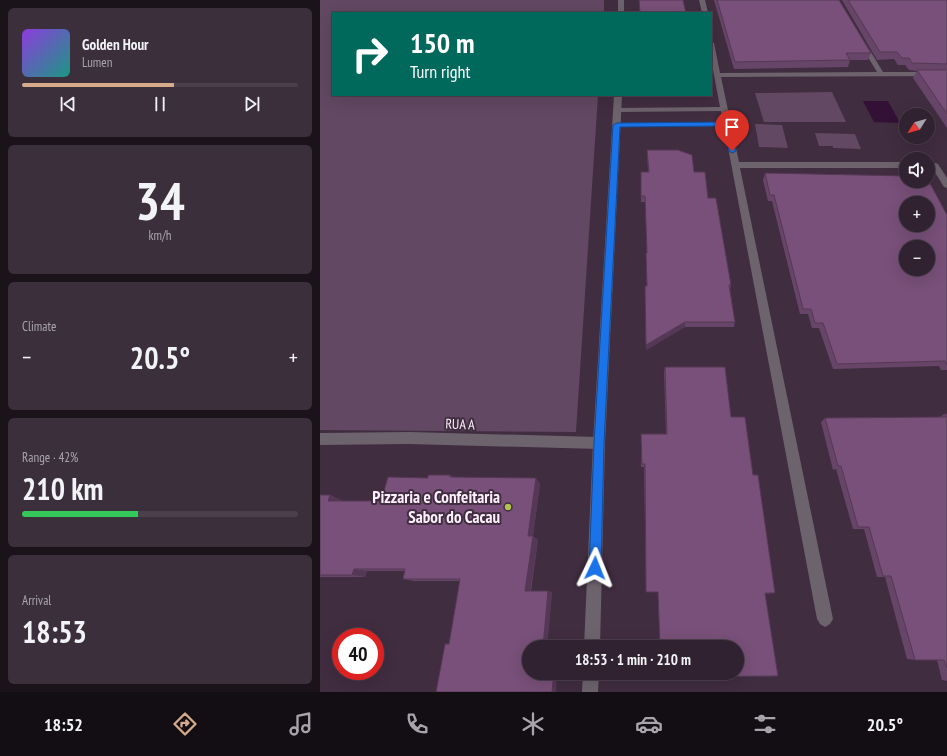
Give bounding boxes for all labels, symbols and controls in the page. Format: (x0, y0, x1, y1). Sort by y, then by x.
text: 150 m (410, 24, 474, 61)
icon: right (344, 28, 396, 80)
text: Golden Hour (82, 35, 149, 54)
text: Lumen (82, 54, 112, 71)
text: Turn right (410, 60, 470, 83)
icon: previous (57, 93, 79, 115)
icon: pause (149, 93, 171, 115)
icon: next (241, 93, 263, 115)
north arrow (899, 108, 935, 144)
map controls (899, 108, 935, 276)
pin (715, 110, 749, 151)
icon: arrive (721, 116, 743, 138)
button: sound (899, 152, 935, 188)
text: 34 (135, 167, 185, 234)
button: + (899, 196, 935, 232)
text: km/h (148, 227, 172, 244)
button: − (899, 240, 935, 276)
text: Climate (22, 318, 56, 335)
text: 20.5° (130, 338, 190, 377)
text: − (22, 343, 31, 371)
text: + (289, 343, 298, 371)
street label: RUA A (445, 414, 475, 434)
text: Range · 42% (22, 449, 78, 466)
text: 210 km (22, 469, 103, 508)
place label: Pizzaria e Confeitaria Sabor do Cacau (372, 486, 500, 528)
marker: Pizzaria e Confeitaria Sabor do Cacau (503, 502, 513, 512)
position arrow (574, 547, 616, 589)
text: Arrival (22, 592, 51, 609)
text: 18:53 (22, 612, 87, 651)
speed limit sign: 40 (332, 628, 384, 680)
text: 18:53 · 1 min · 210 m (575, 650, 691, 669)
icon: directions (171, 710, 199, 738)
icon: music (287, 710, 315, 738)
icon: phone (403, 710, 431, 738)
icon: climate (519, 710, 547, 738)
icon: car (635, 710, 663, 738)
icon: filters (751, 710, 779, 738)
text: 18:52 (44, 713, 83, 736)
text: 20.5° (867, 713, 903, 736)

